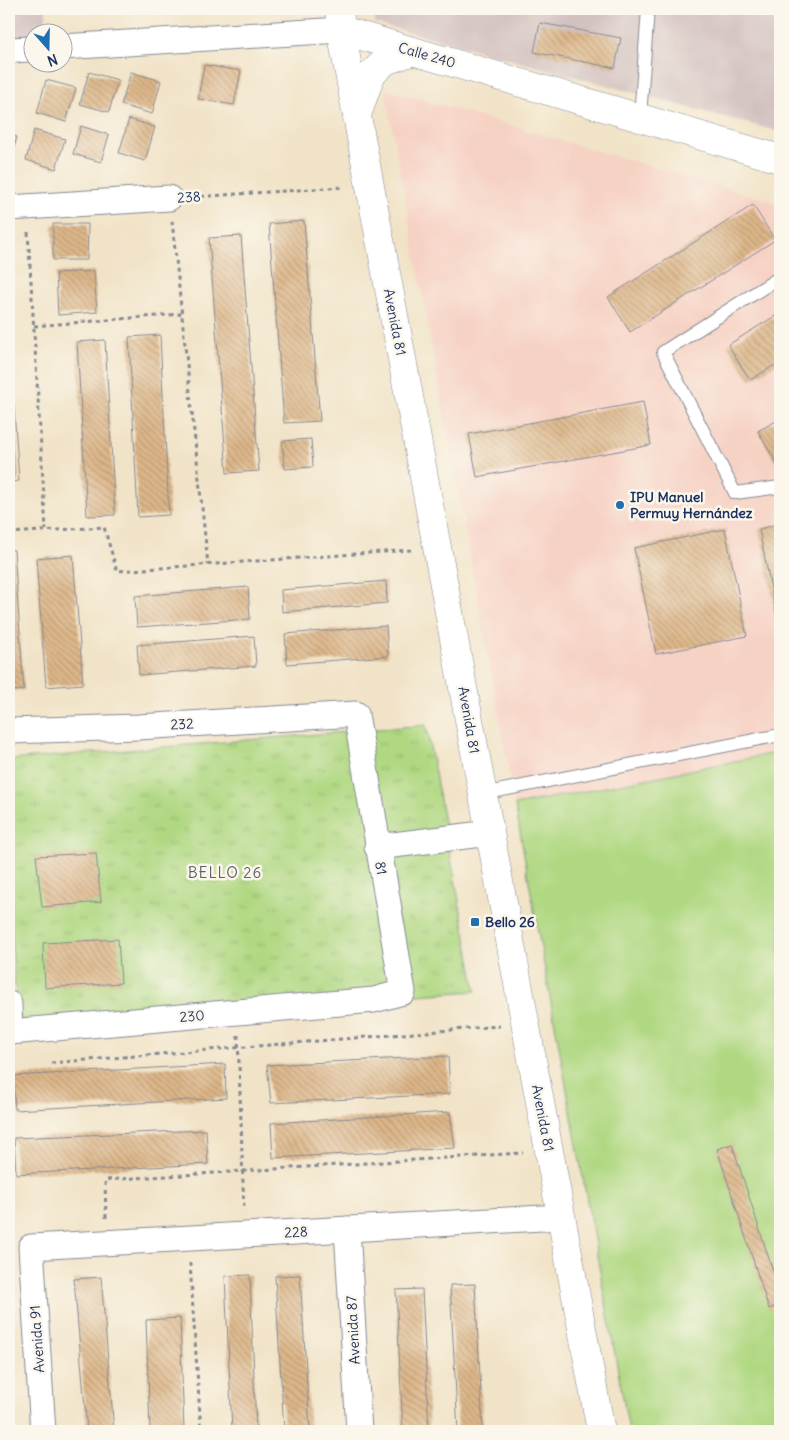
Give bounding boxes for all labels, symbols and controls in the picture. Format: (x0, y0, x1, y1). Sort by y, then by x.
north arrow (22, 22, 72, 72)
street label: Calle 240 (396, 38, 458, 72)
text: N (45, 50, 60, 70)
street label: 238 (177, 187, 201, 207)
street label: Avenida 81 (380, 287, 410, 357)
place label: IPU Manuel Permuy Hernández (630, 488, 753, 522)
marker: IPU Manuel Permuy Hernández (614, 499, 626, 511)
street label: Avenida 81 (454, 685, 484, 755)
street label: 232 (170, 714, 194, 734)
street label: 81 (371, 860, 391, 876)
district label: BELLO 26 (188, 863, 262, 882)
place label: Bello 26 (485, 913, 535, 931)
marker: Bello 26 (469, 916, 481, 928)
street label: 230 (179, 1006, 205, 1026)
street label: Avenida 81 (528, 1083, 558, 1153)
street label: 228 (284, 1222, 308, 1242)
street label: Avenida 87 (342, 1295, 364, 1365)
street label: Avenida 91 (26, 1305, 48, 1373)

